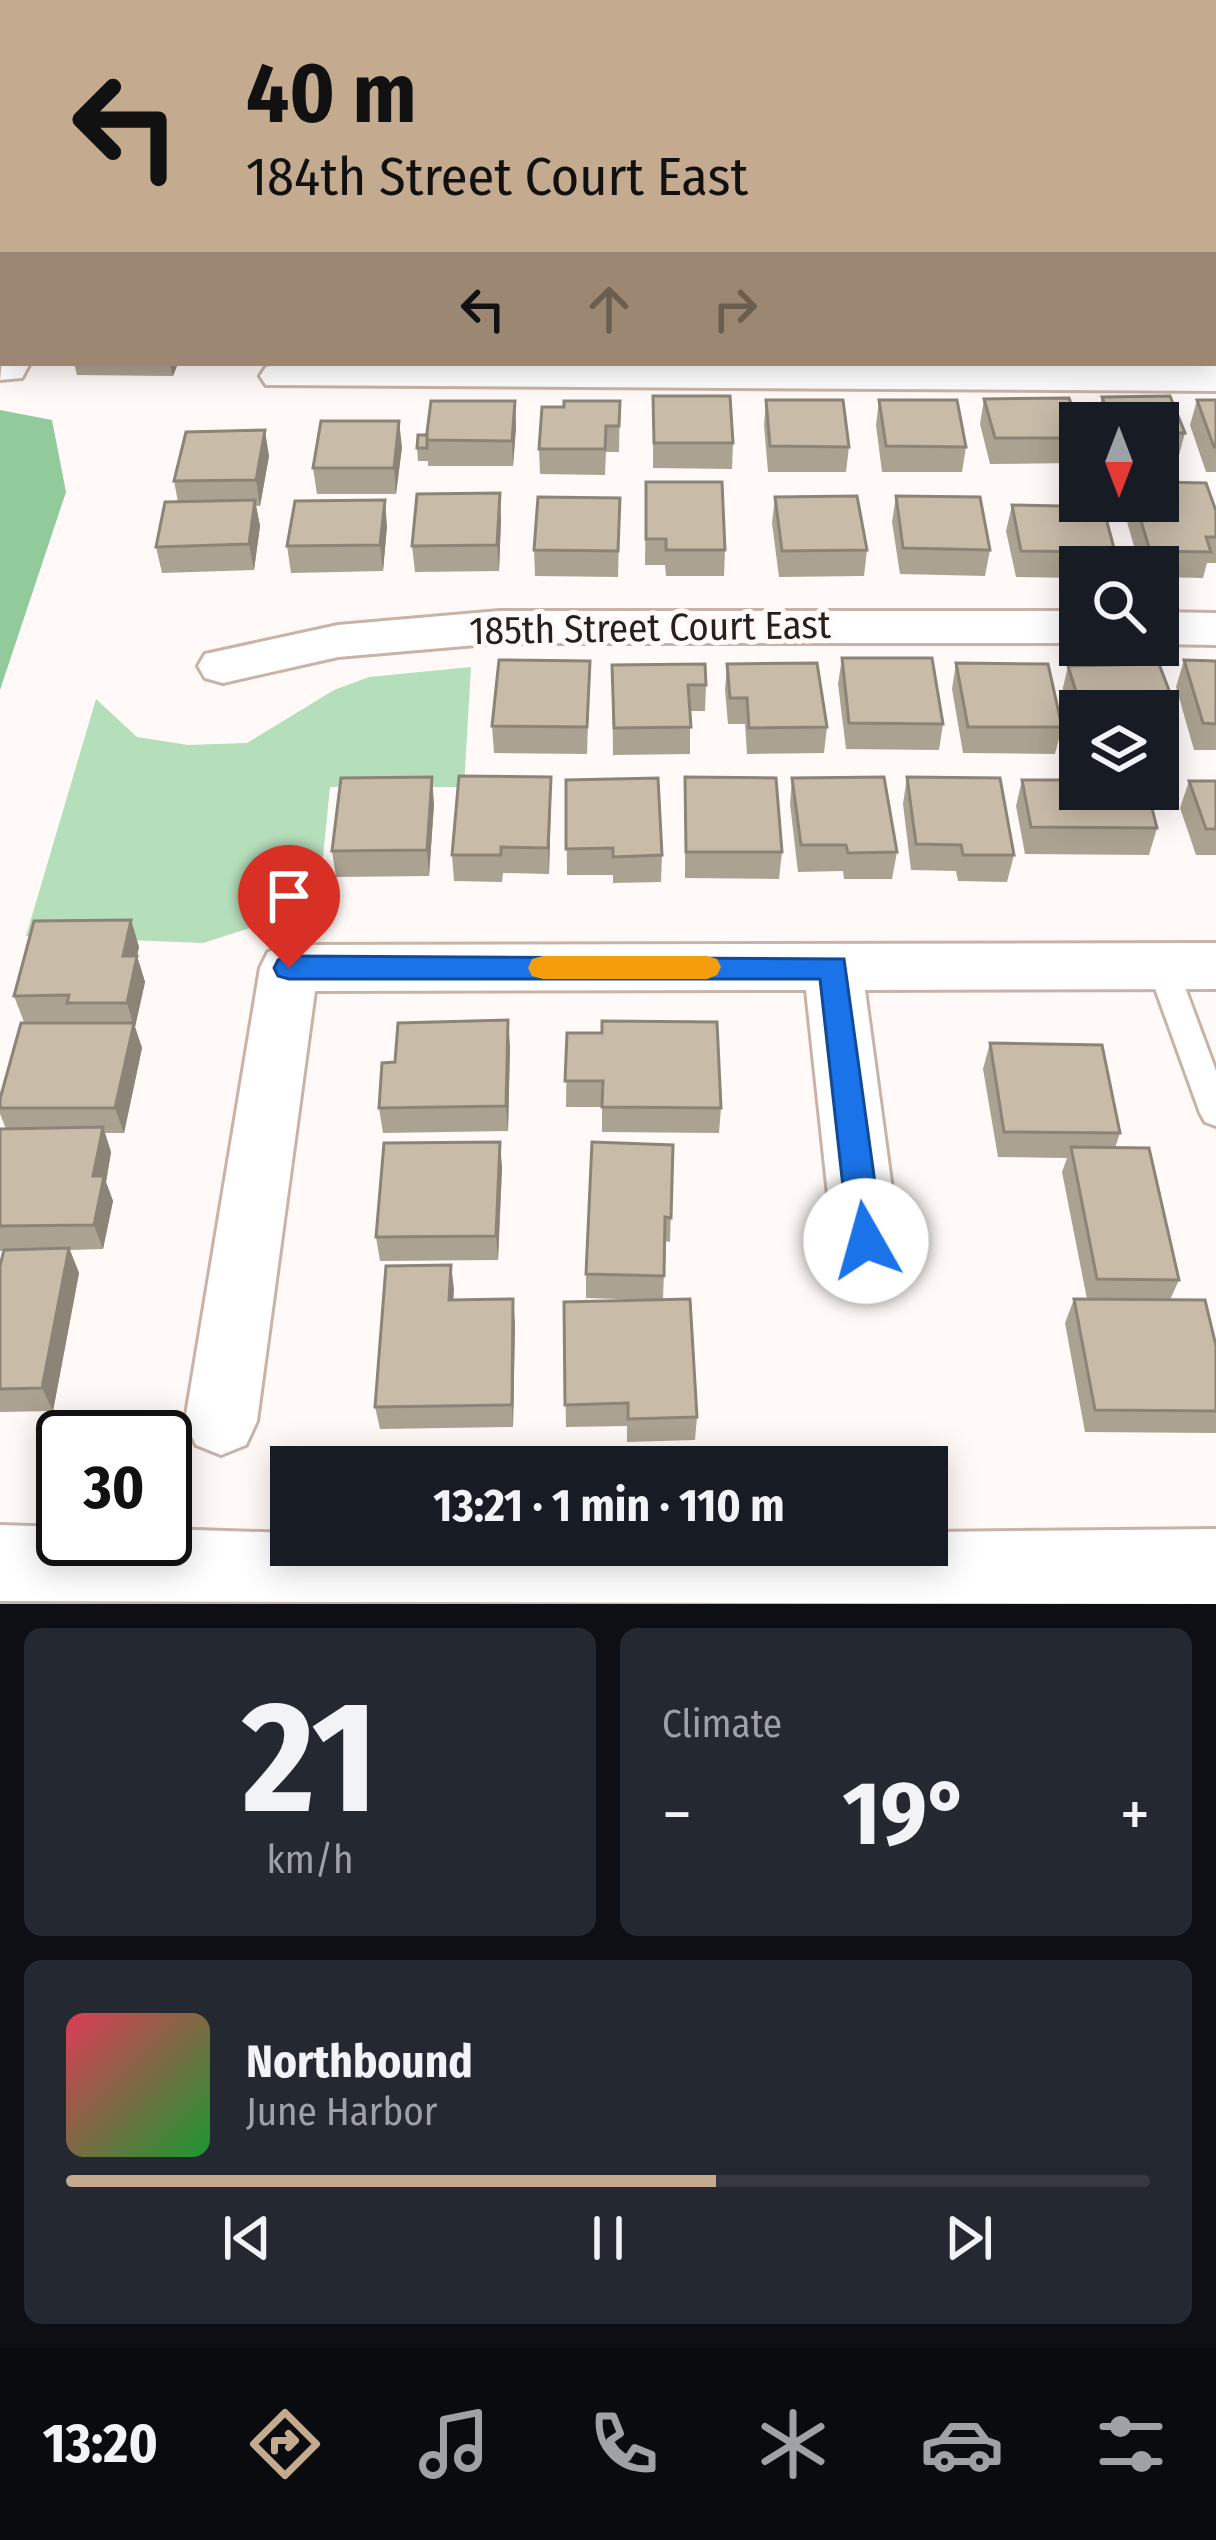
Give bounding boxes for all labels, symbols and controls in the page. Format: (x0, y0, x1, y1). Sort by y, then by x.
text: 40 m (246, 43, 417, 144)
icon: left (48, 48, 204, 204)
text: 184th Street Court East (246, 145, 748, 209)
icon: left (450, 276, 516, 342)
icon: ahead (576, 276, 642, 342)
icon: right (702, 276, 768, 342)
north arrow (1059, 402, 1179, 522)
map controls (1059, 402, 1179, 810)
button: search (1059, 546, 1179, 666)
street label: 185th Street Court East (469, 602, 831, 654)
button: layers (1059, 690, 1179, 810)
pin (238, 845, 340, 968)
icon: arrive (256, 863, 322, 929)
position arrow (803, 1178, 929, 1304)
speed limit sign: 30 (36, 1410, 192, 1566)
text: 13:21 · 1 min · 110 m (433, 1479, 785, 1533)
text: 21 (242, 1665, 378, 1852)
text: Climate (662, 1701, 782, 1747)
text: 19° (843, 1760, 969, 1868)
text: − (662, 1775, 692, 1854)
text: + (1120, 1775, 1150, 1854)
text: km/h (267, 1837, 353, 1883)
text: Northbound (246, 2035, 473, 2089)
text: June Harbor (246, 2089, 437, 2135)
icon: previous (214, 2205, 280, 2271)
icon: pause (575, 2205, 641, 2271)
icon: next (936, 2205, 1002, 2271)
icon: directions (243, 2402, 327, 2486)
icon: music (412, 2402, 496, 2486)
icon: phone (582, 2402, 666, 2486)
icon: climate (751, 2402, 835, 2486)
icon: car (920, 2402, 1004, 2486)
icon: filters (1089, 2402, 1173, 2486)
text: 13:20 (43, 2412, 158, 2476)

